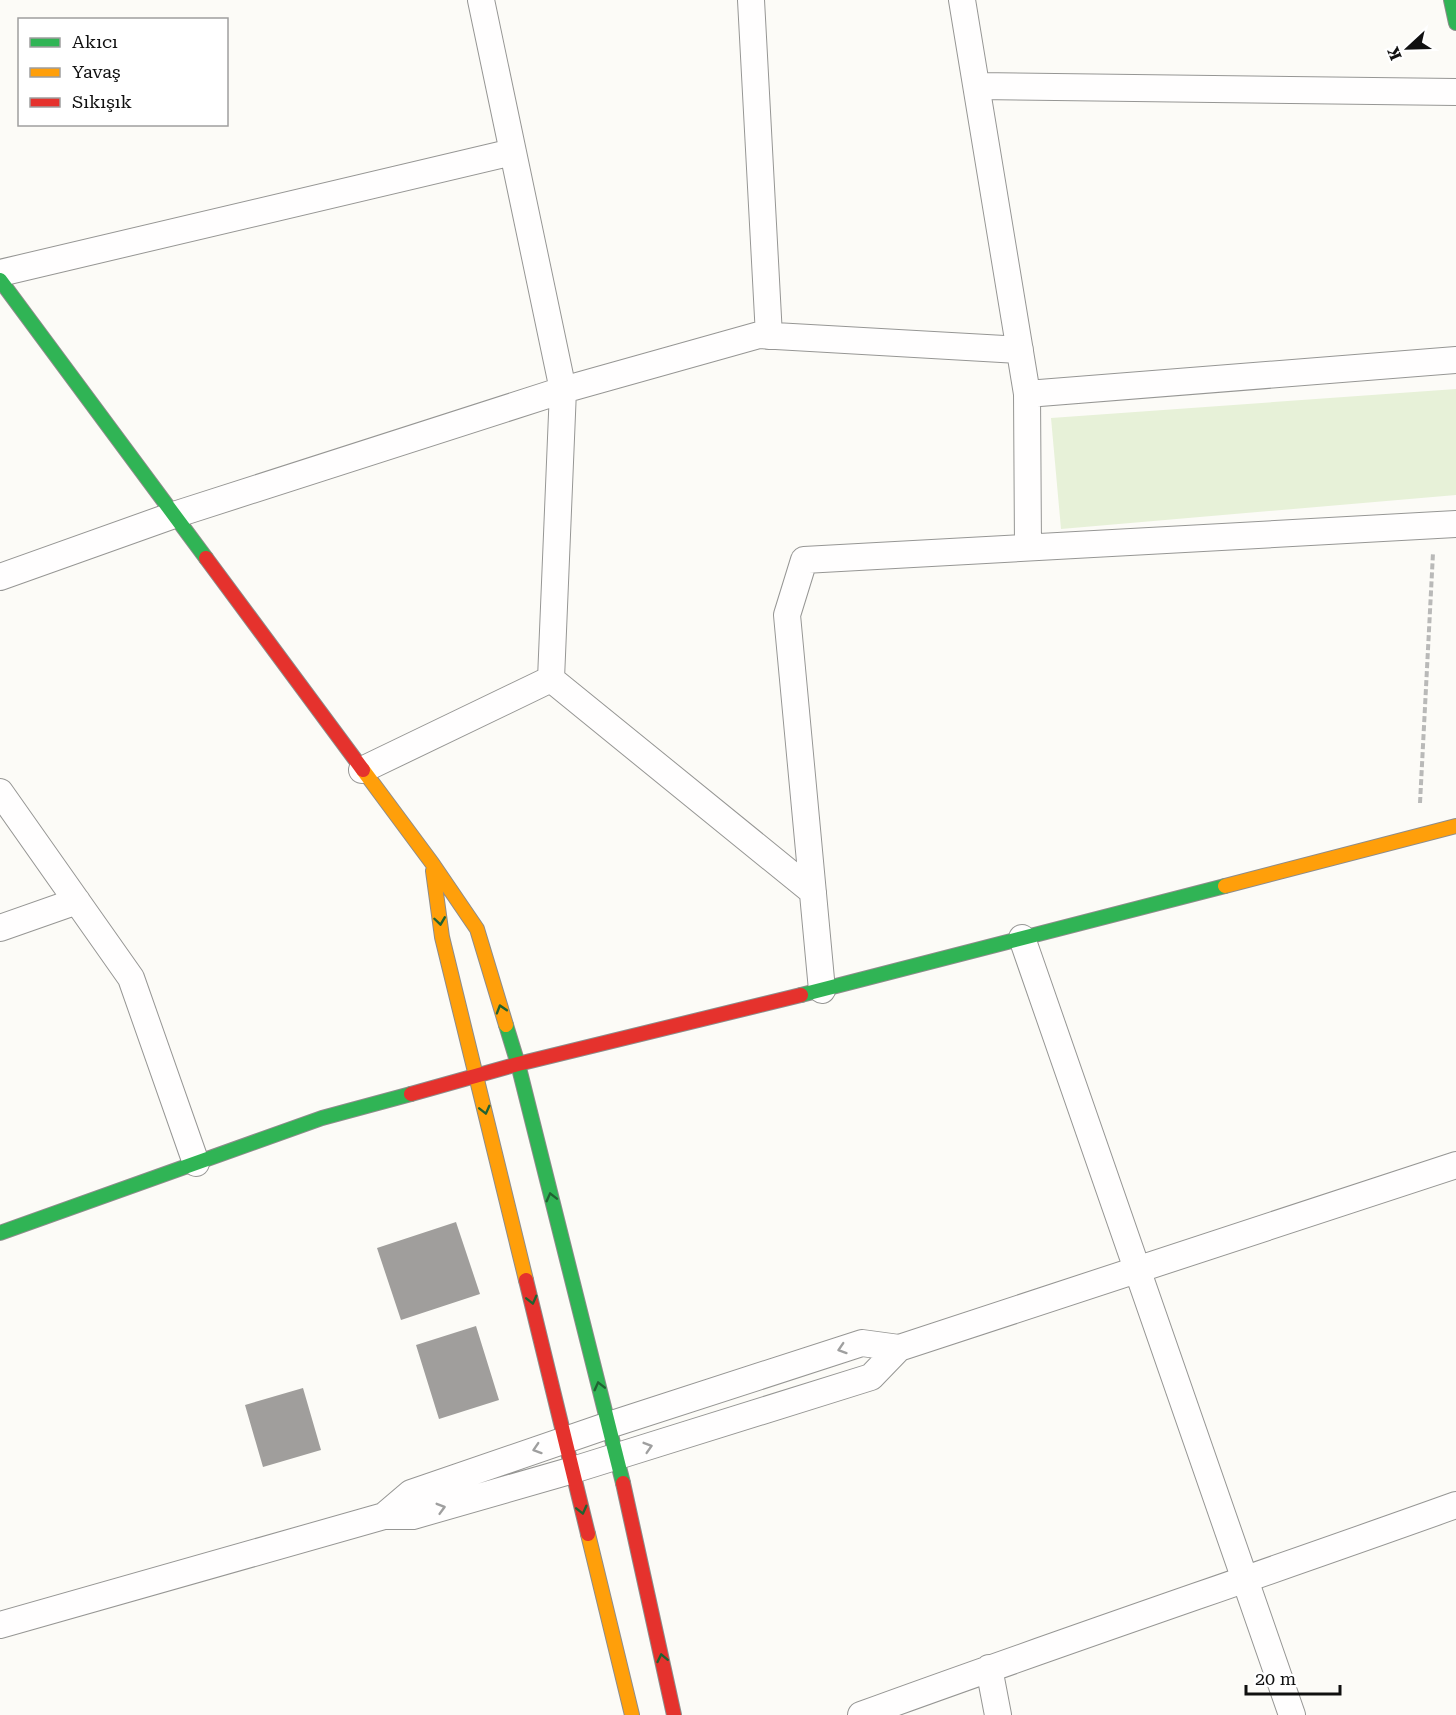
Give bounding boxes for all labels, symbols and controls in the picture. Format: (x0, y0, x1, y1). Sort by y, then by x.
legend (18, 18, 228, 126)
north arrow (1378, 18, 1438, 78)
text: Akıcı (72, 31, 118, 52)
text: K (1383, 44, 1406, 63)
text: Yavaş (72, 61, 121, 82)
text: Sıkışık (72, 91, 132, 112)
one-way arrow (433, 916, 445, 925)
one-way arrow (496, 1004, 508, 1014)
one-way arrow (478, 1105, 491, 1115)
one-way arrow (546, 1192, 559, 1202)
one-way arrow (524, 1295, 537, 1305)
one-way arrow (837, 1342, 848, 1355)
one-way arrow (594, 1381, 606, 1392)
one-way arrow (642, 1441, 653, 1454)
one-way arrow (532, 1442, 543, 1455)
one-way arrow (435, 1503, 446, 1515)
one-way arrow (575, 1504, 588, 1514)
one-way arrow (656, 1653, 669, 1663)
scale bar (1246, 1658, 1340, 1696)
text: 20 m (1255, 1668, 1296, 1689)

